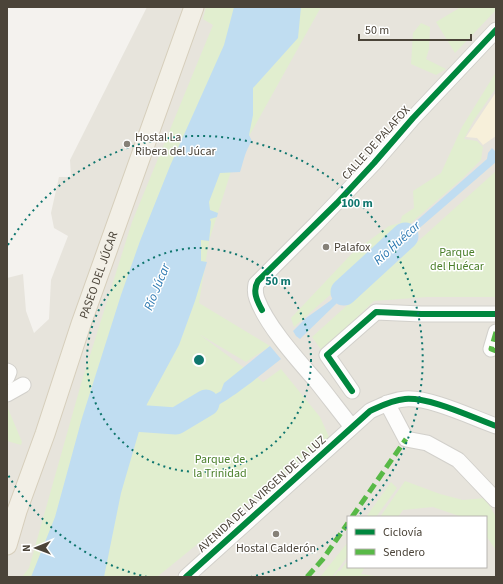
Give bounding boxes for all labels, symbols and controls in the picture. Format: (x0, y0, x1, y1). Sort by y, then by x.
scale bar (359, 16, 471, 42)
text: 50 m (365, 22, 389, 39)
street label: CALLE DE PALAFOX (338, 102, 414, 184)
place label: Hostal La Ribera del Júcar (135, 129, 216, 160)
marker: Hostal La Ribera del Júcar (122, 139, 132, 149)
text: 100 m (341, 195, 373, 212)
water label: Río Huécar (370, 217, 425, 269)
street label: PASEO DEL JÚCAR (75, 229, 122, 321)
place label: Palafox (334, 239, 371, 256)
marker: Palafox (321, 242, 331, 252)
park label: Parque del Huécar (430, 244, 485, 275)
water label: Río Júcar (139, 260, 175, 313)
text: 50 m (265, 273, 291, 290)
centre of rings (192, 353, 206, 367)
street label: AVENIDA DE LA VIRGEN DE LA LUZ (194, 432, 330, 556)
park label: Parque de la Trinidad (193, 451, 247, 482)
legend (347, 516, 487, 568)
text: Ciclovía (383, 524, 422, 541)
north arrow (16, 528, 56, 568)
marker: Hostal Calderón (271, 529, 281, 539)
place label: Hostal Calderón (236, 540, 316, 557)
text: N (19, 544, 34, 552)
text: Sendero (383, 544, 425, 561)

